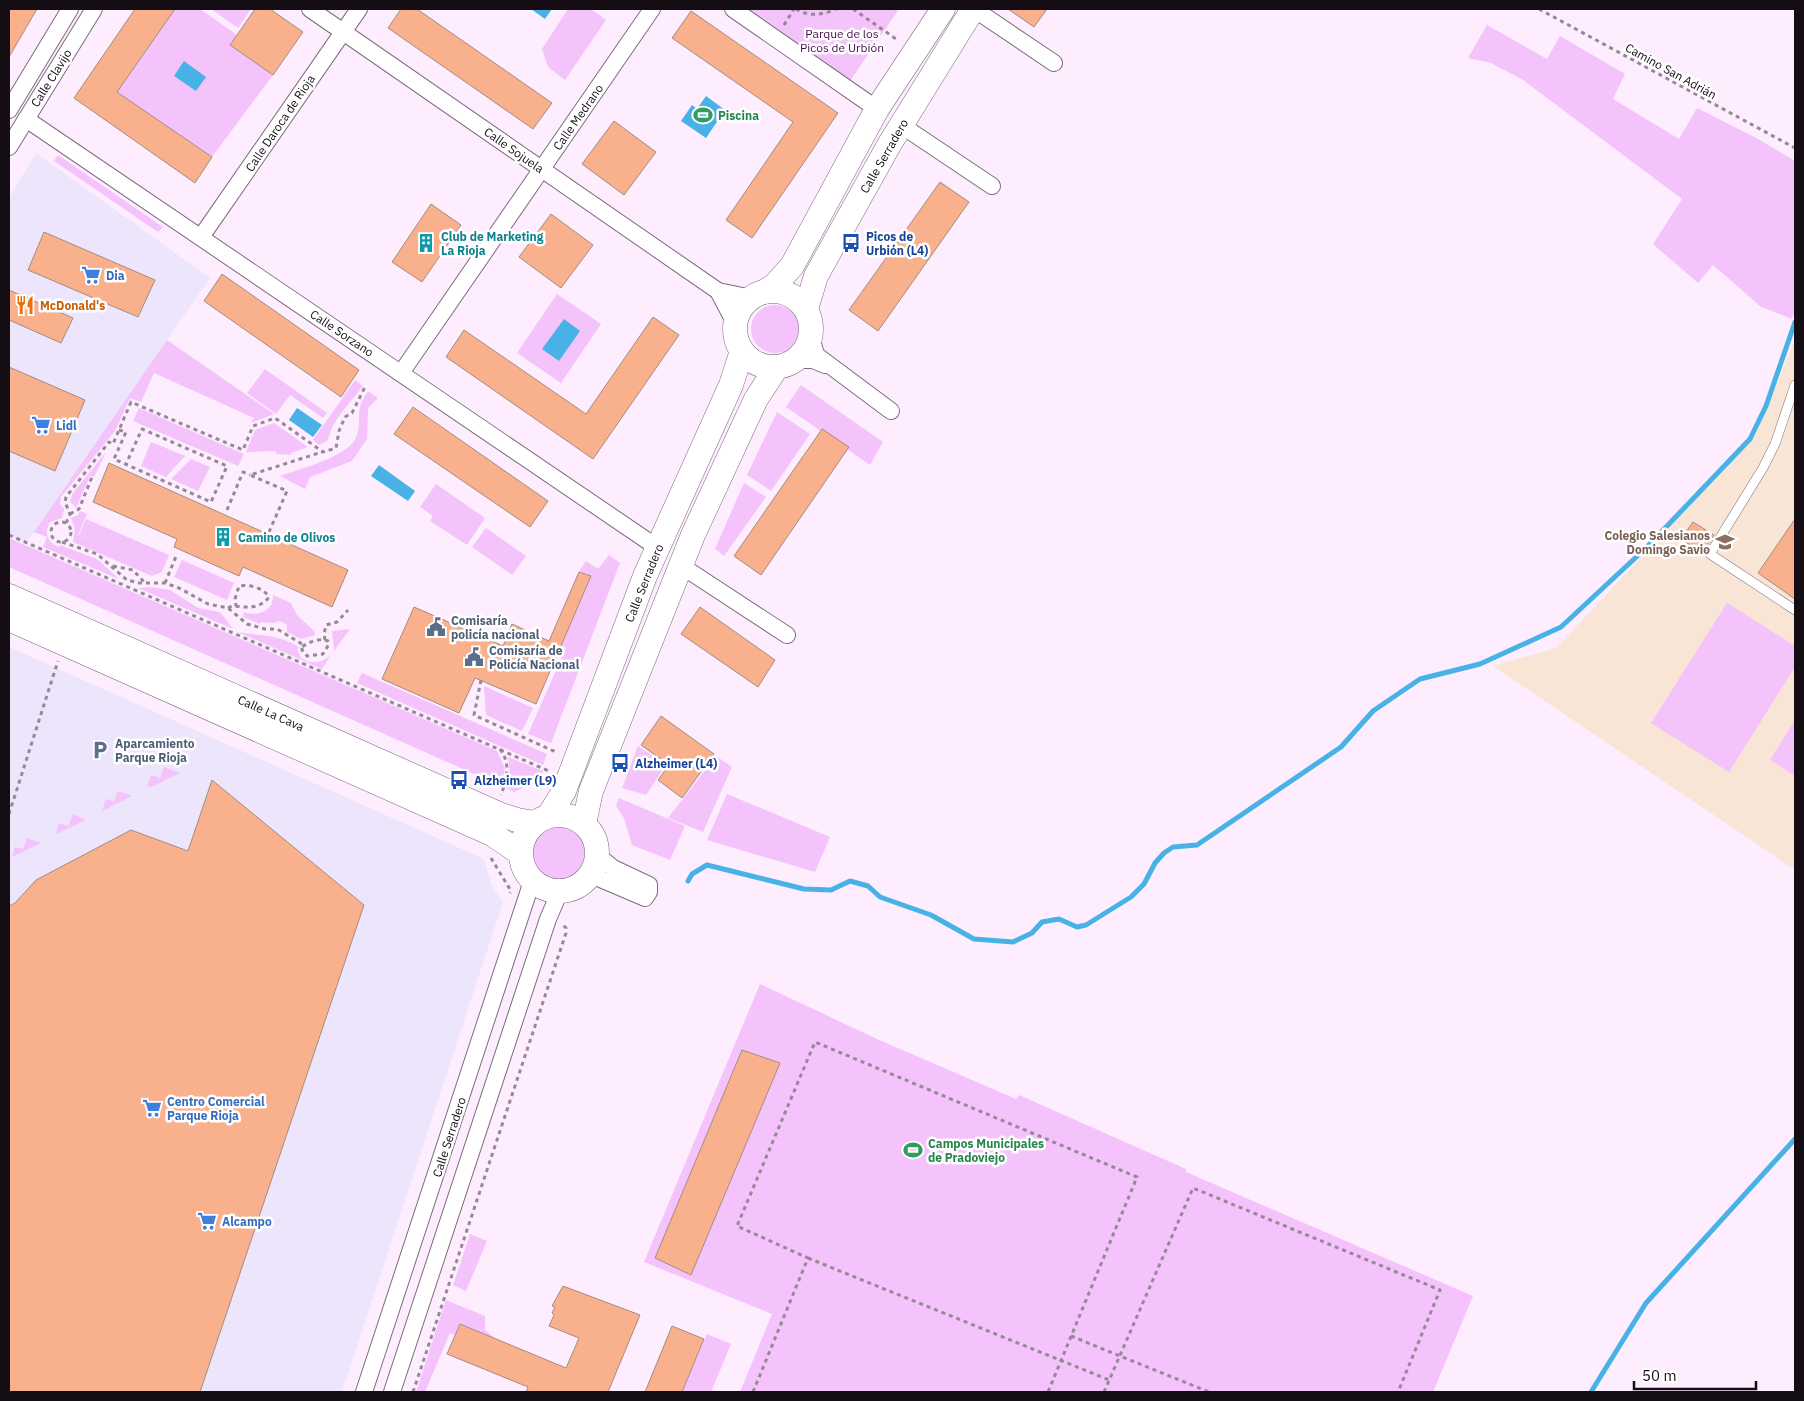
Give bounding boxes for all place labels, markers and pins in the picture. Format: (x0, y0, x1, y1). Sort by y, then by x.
sports icon: Piscina (692, 104, 714, 126)
place label: Piscina (718, 108, 759, 123)
place label: Club de Marketing La Rioja (441, 229, 544, 258)
place label: Picos de Urbión (L4) (866, 229, 928, 258)
building icon: Club de Marketing La Rioja (415, 232, 437, 254)
bus stop icon: Picos de Urbión (L4) (840, 232, 862, 254)
supermarket icon: Dia (80, 264, 102, 286)
place label: Dia (106, 268, 125, 283)
restaurant icon: McDonald's (14, 294, 36, 316)
place label: McDonald's (40, 298, 105, 313)
supermarket icon: Lidl (30, 414, 52, 436)
place label: Lidl (56, 418, 77, 433)
building icon: Camino de Olivos (212, 526, 234, 548)
place label: Colegio Salesianos Domingo Savio (1604, 528, 1710, 557)
place label: Camino de Olivos (238, 530, 335, 545)
school or university icon: Colegio Salesianos Domingo Savio (1714, 531, 1736, 553)
place label: Comisaría policía nacional (451, 613, 540, 642)
public building icon: Comisaría policía nacional (425, 616, 447, 638)
place label: Comisaría de Policía Nacional (489, 643, 580, 672)
public building icon: Comisaría de Policía Nacional (463, 646, 485, 668)
place label: Aparcamiento Parque Rioja (115, 736, 195, 765)
parking icon: Aparcamiento Parque Rioja (89, 739, 111, 761)
bus stop icon: Alzheimer (L4) (609, 752, 631, 774)
place label: Alzheimer (L4) (635, 756, 717, 771)
bus stop icon: Alzheimer (L9) (448, 769, 470, 791)
place label: Alzheimer (L9) (474, 773, 556, 788)
place label: Centro Comercial Parque Rioja (167, 1094, 265, 1123)
supermarket icon: Centro Comercial Parque Rioja (141, 1097, 163, 1119)
place label: Campos Municipales de Pradoviejo (928, 1136, 1044, 1165)
sports icon: Campos Municipales de Pradoviejo (902, 1139, 924, 1161)
supermarket icon: Alcampo (196, 1210, 218, 1232)
place label: Alcampo (222, 1214, 272, 1229)

